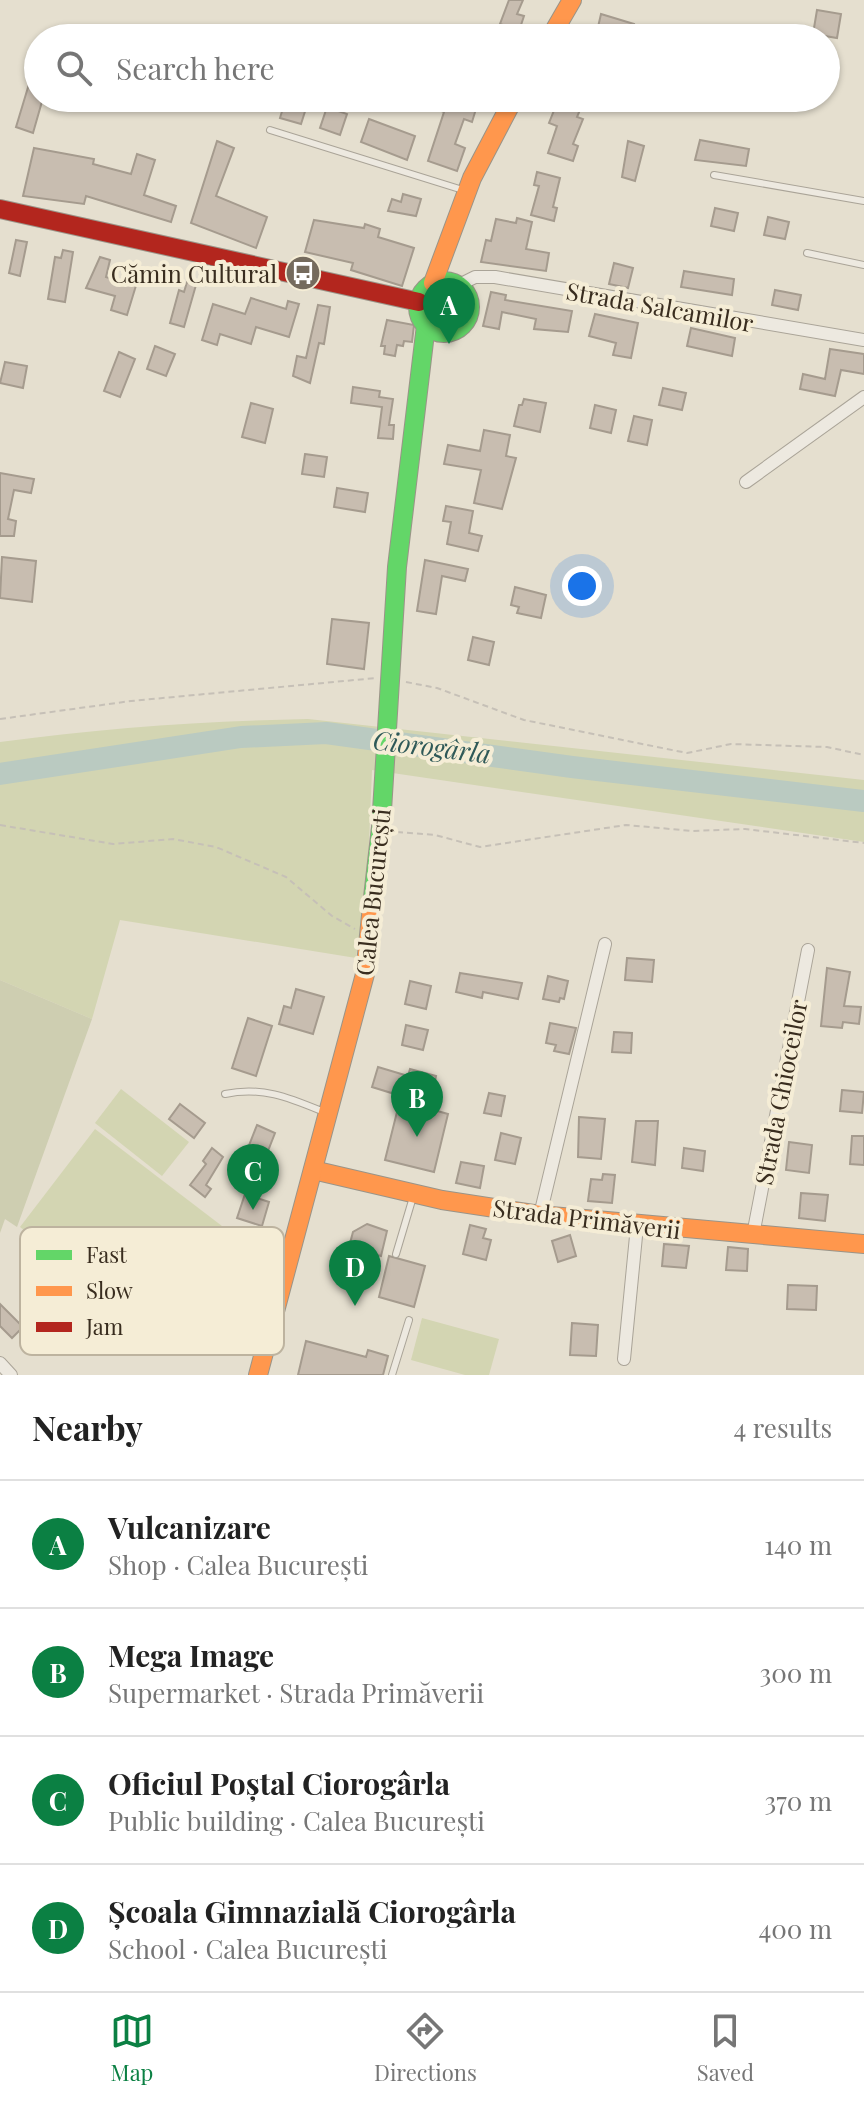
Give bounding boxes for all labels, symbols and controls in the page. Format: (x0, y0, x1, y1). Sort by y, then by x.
search box (24, 24, 840, 112)
icon: search (52, 46, 96, 90)
text: Search here (116, 48, 275, 88)
bus stop icon: Cămin Cultural (284, 254, 322, 292)
place label: Cămin Cultural (111, 257, 277, 289)
street label: Strada Salcamilor (564, 274, 756, 338)
pin: A (423, 278, 475, 344)
your location (562, 566, 602, 606)
water label: Ciorogârla (371, 721, 493, 771)
street label: Calea București (347, 807, 397, 977)
street label: Strada Ghioceilor (746, 996, 814, 1187)
pin: B (391, 1071, 443, 1137)
pin: C (227, 1144, 279, 1210)
street label: Strada Primăverii (491, 1191, 683, 1245)
legend (20, 1227, 284, 1355)
text: Fast (86, 1239, 128, 1269)
pin: D (329, 1240, 381, 1306)
text: Slow (86, 1275, 133, 1305)
text: Jam (85, 1311, 124, 1341)
text: Nearby (32, 1404, 143, 1450)
text: 4 results (733, 1410, 832, 1445)
text: Vulcanizare (108, 1507, 271, 1547)
text: A (49, 1527, 67, 1562)
text: 140 m (764, 1527, 832, 1562)
text: Shop · Calea București (108, 1547, 368, 1582)
text: Mega Image (108, 1635, 274, 1675)
text: B (49, 1655, 67, 1690)
text: 300 m (760, 1655, 832, 1690)
text: Supermarket · Strada Primăverii (108, 1675, 484, 1710)
text: Oficiul Poștal Ciorogârla (108, 1763, 450, 1803)
text: C (49, 1783, 67, 1818)
text: 370 m (765, 1783, 832, 1818)
text: Public building · Calea București (108, 1803, 485, 1838)
text: Școala Gimnazială Ciorogârla (108, 1891, 516, 1931)
text: D (48, 1911, 68, 1946)
text: 400 m (758, 1911, 832, 1946)
text: School · Calea București (108, 1931, 387, 1966)
tab: Map (110, 2009, 154, 2087)
tab: Directions (374, 2009, 477, 2087)
tab: Saved (697, 2009, 754, 2087)

